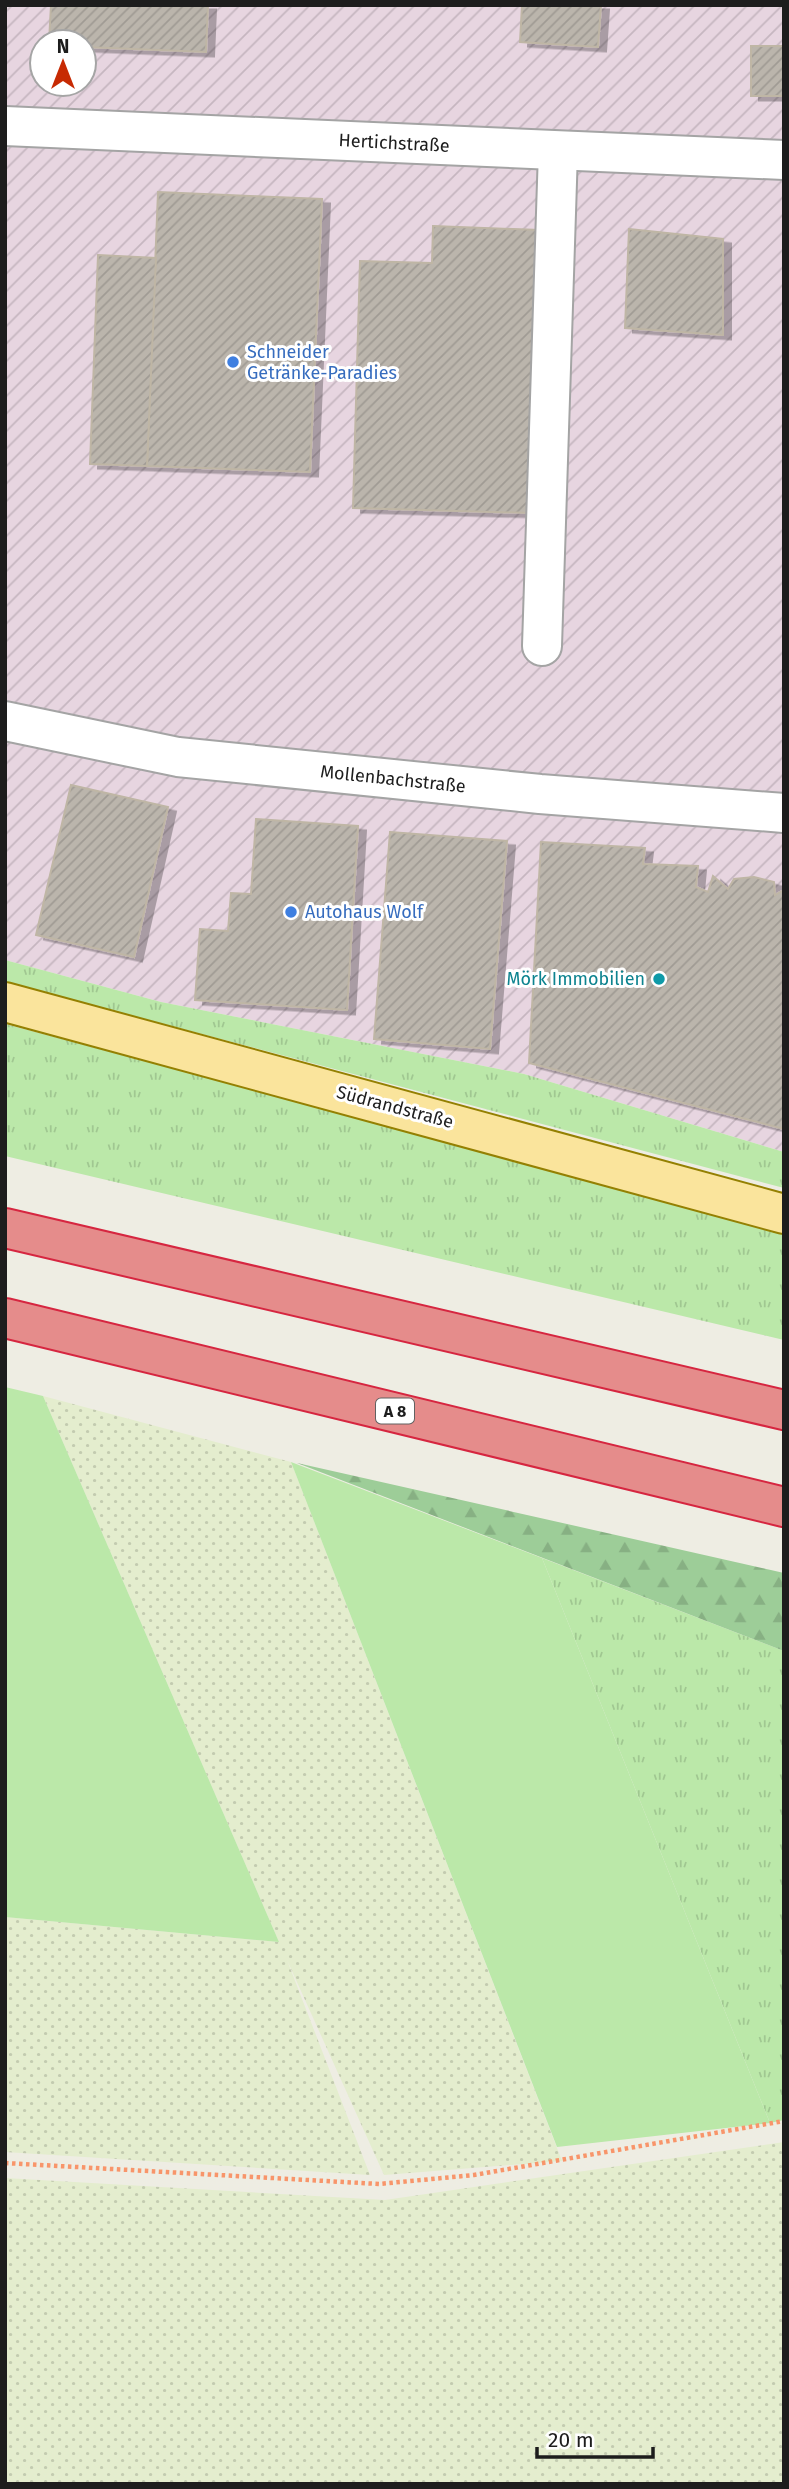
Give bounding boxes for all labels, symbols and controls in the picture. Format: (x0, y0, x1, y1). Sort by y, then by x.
north arrow (28, 28, 98, 98)
text: N (57, 35, 69, 58)
street label: Hertichstraße (338, 129, 450, 157)
place label: Schneider Getränke-Paradies (247, 341, 397, 384)
marker: Schneider Getränke-Paradies (225, 354, 241, 370)
street label: Mollenbachstraße (319, 760, 467, 798)
place label: Autohaus Wolf (305, 901, 425, 923)
marker: Autohaus Wolf (283, 904, 299, 920)
place label: Mörk Immobilien (506, 968, 645, 990)
marker: Mörk Immobilien (651, 971, 667, 987)
street label: Südrandstraße (334, 1081, 456, 1133)
road number: A 8 (376, 1399, 414, 1424)
scale bar (537, 2416, 652, 2460)
text: 20 m (548, 2427, 594, 2453)

